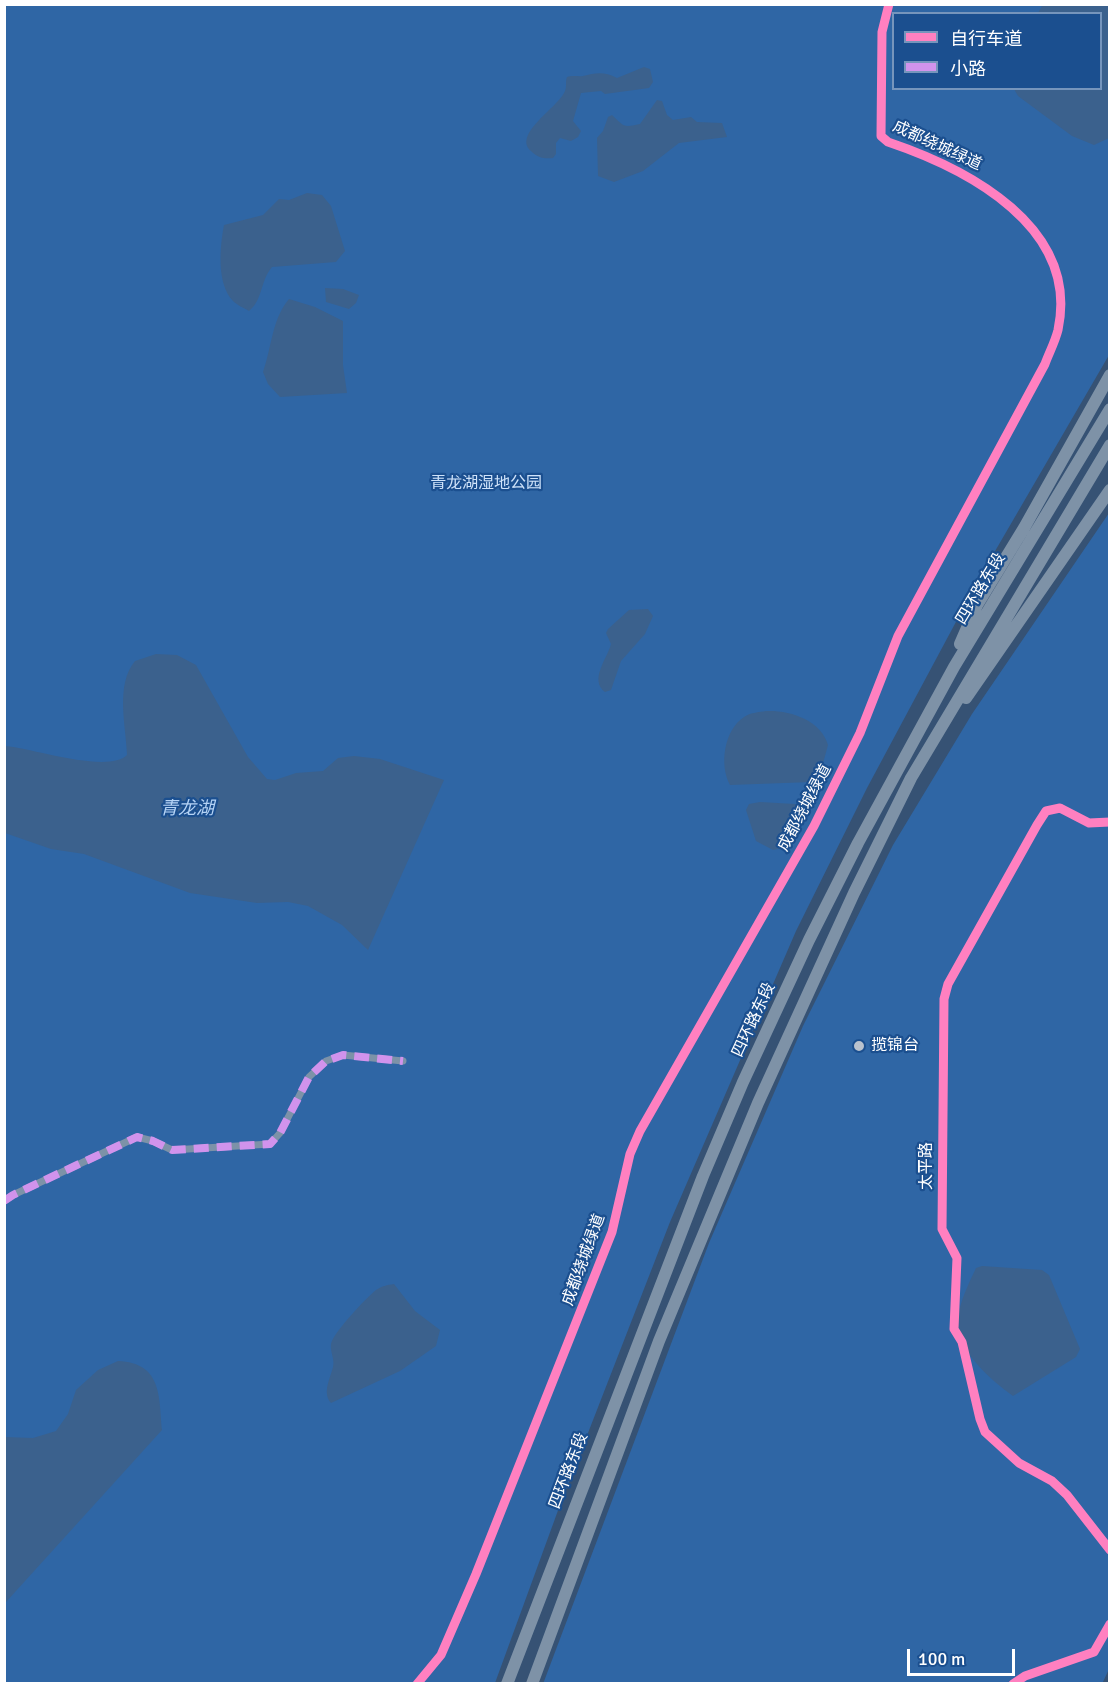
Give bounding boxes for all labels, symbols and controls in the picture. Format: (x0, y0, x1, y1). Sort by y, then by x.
legend (892, 12, 1102, 90)
text: 自行车道 (950, 28, 1022, 50)
text: 小路 (950, 58, 986, 80)
street label: 成都绕城绿道 (889, 117, 985, 175)
park label: 青龙湖湿地公园 (430, 474, 542, 494)
street label: 四环路东段 (952, 550, 1010, 628)
street label: 成都绕城绿道 (774, 761, 836, 855)
water label: 青龙湖 (160, 798, 214, 820)
street label: 四环路东段 (728, 980, 780, 1060)
place label: 揽锦台 (871, 1036, 919, 1056)
marker: 揽锦台 (852, 1039, 866, 1053)
street label: 太平路 (917, 1142, 937, 1190)
street label: 成都绕城绿道 (559, 1212, 609, 1308)
street label: 四环路东段 (546, 1430, 592, 1512)
scale bar (910, 1637, 1018, 1675)
text: 100 m (918, 1648, 965, 1670)

